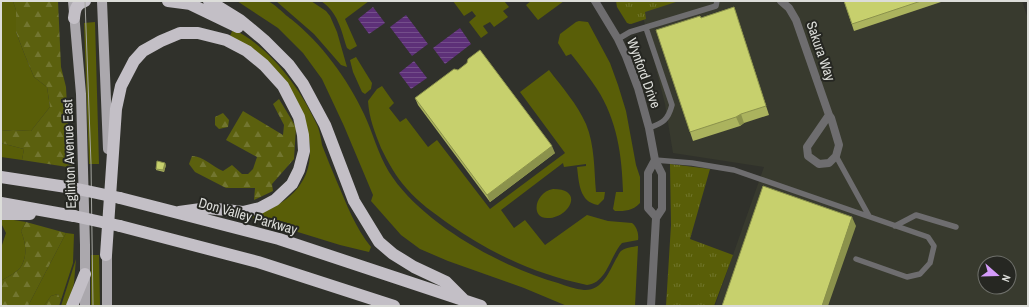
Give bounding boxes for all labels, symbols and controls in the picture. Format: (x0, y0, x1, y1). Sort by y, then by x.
street label: Sakura Way (802, 19, 840, 84)
street label: Wynford Drive (623, 35, 665, 111)
street label: Eglinton Avenue East (58, 99, 80, 209)
street label: Don Valley Parkway (197, 193, 300, 239)
north arrow (977, 255, 1017, 295)
text: N (999, 273, 1014, 284)

